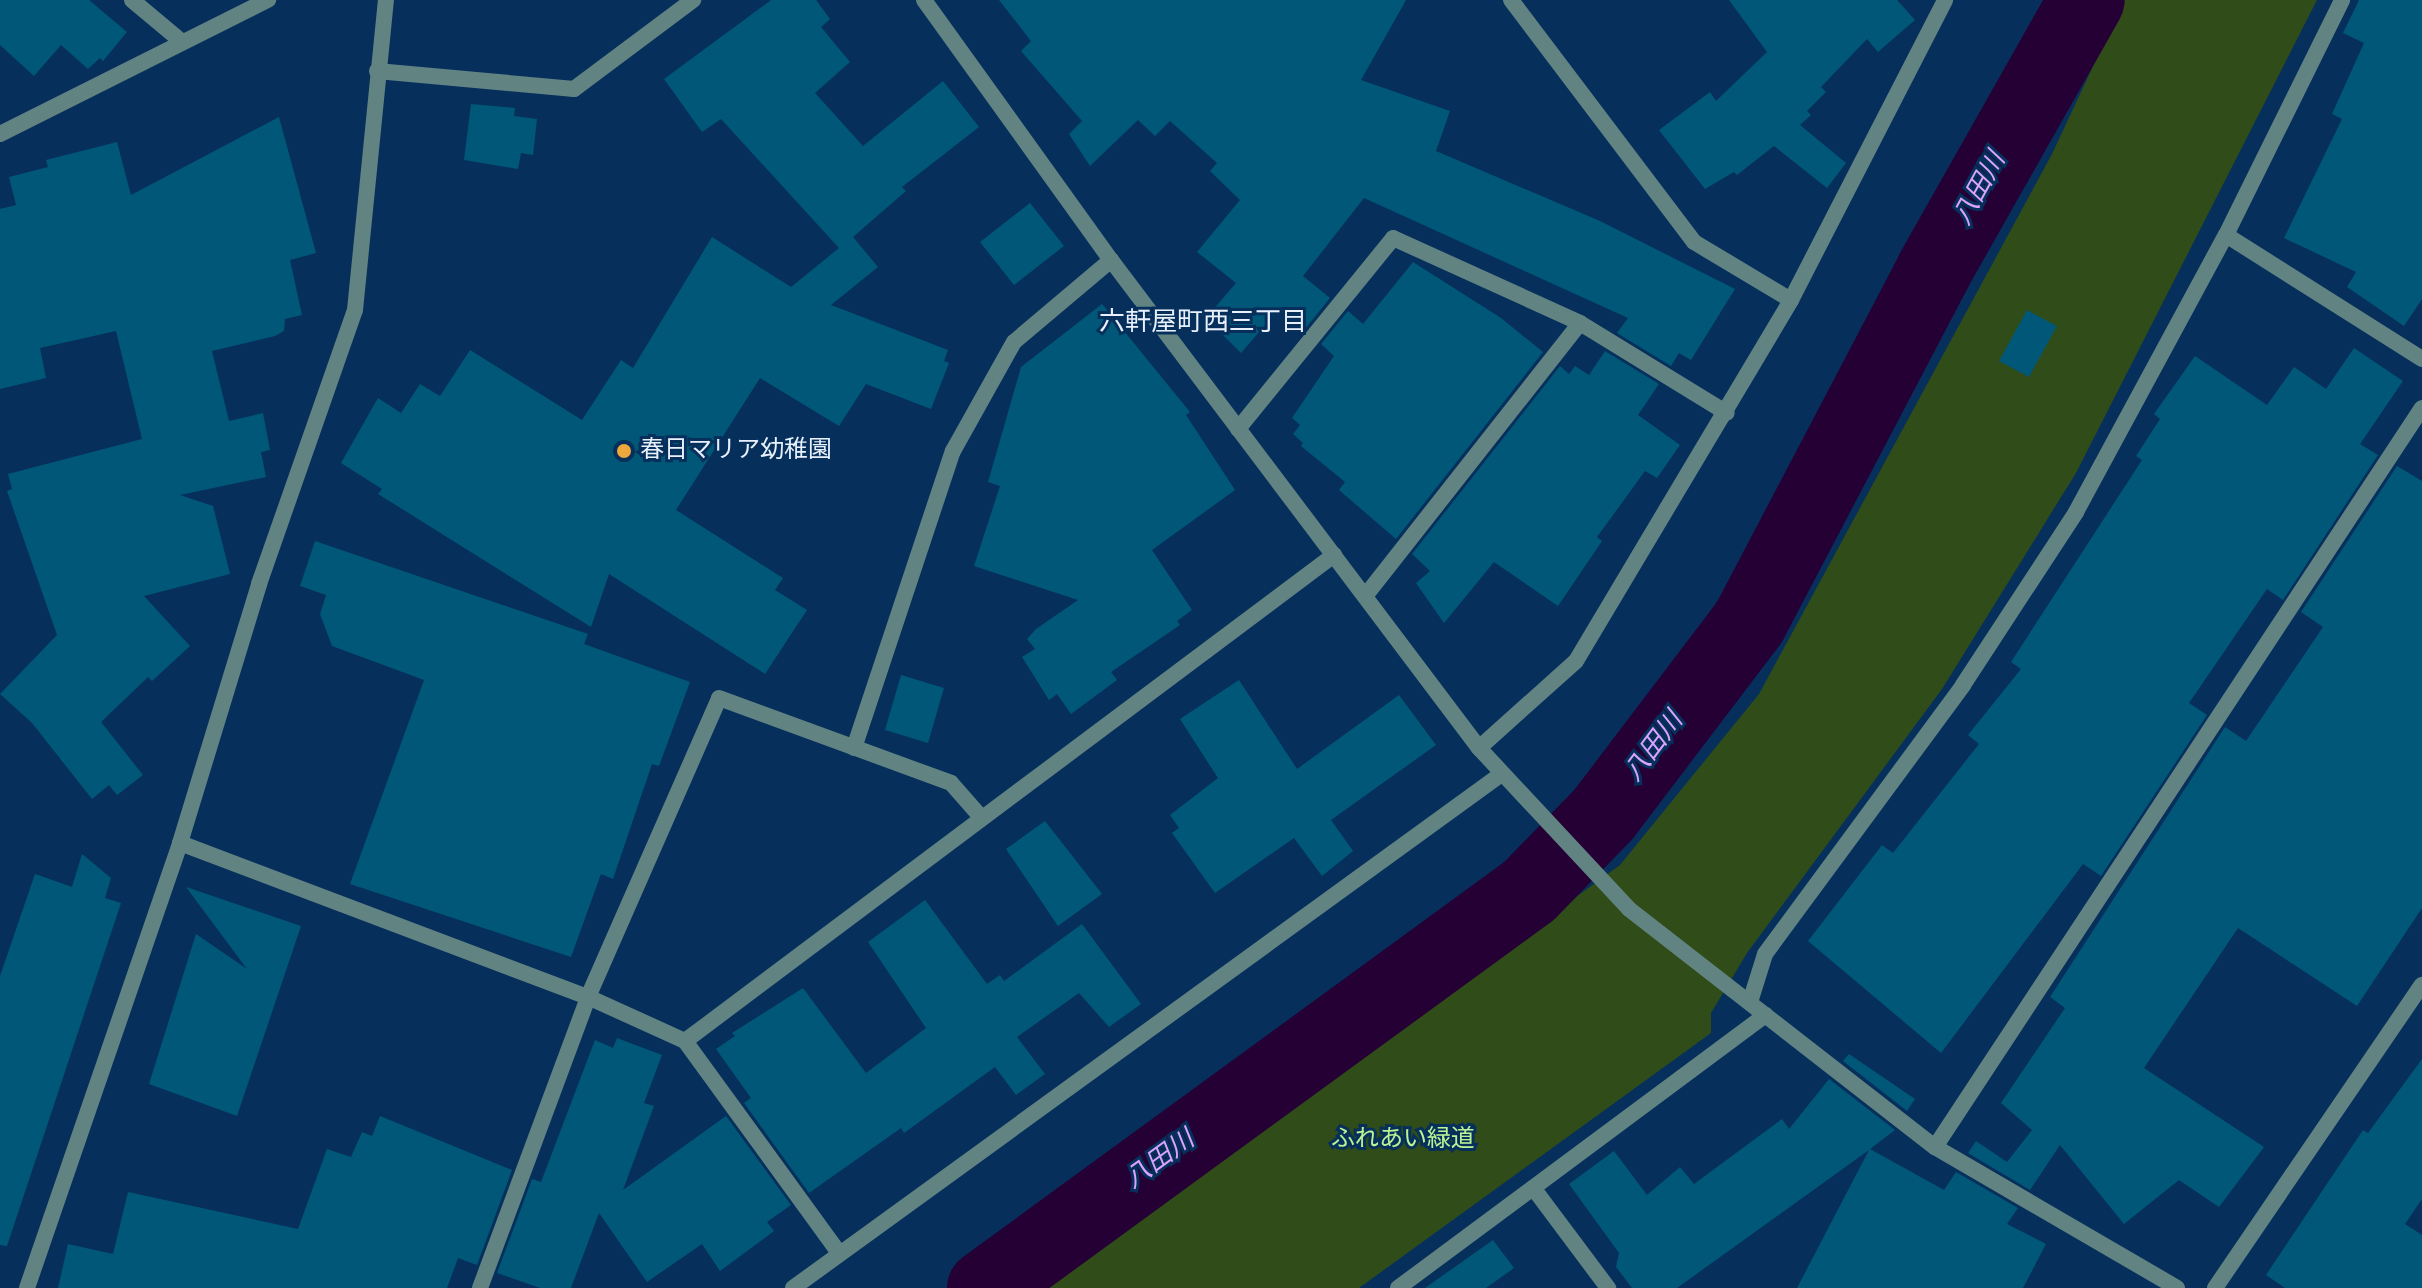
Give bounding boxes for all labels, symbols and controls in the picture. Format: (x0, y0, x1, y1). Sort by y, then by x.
water label: 八田川 (1947, 147, 2013, 231)
district label: 六軒屋町西三丁目 (1099, 307, 1307, 339)
place label: 春日マリア幼稚園 (640, 437, 832, 465)
marker: 春日マリア幼稚園 (615, 442, 633, 460)
water label: 八田川 (1618, 706, 1690, 788)
water label: 八田川 (1119, 1124, 1201, 1196)
park label: ふれあい緑道 (1331, 1126, 1475, 1154)

